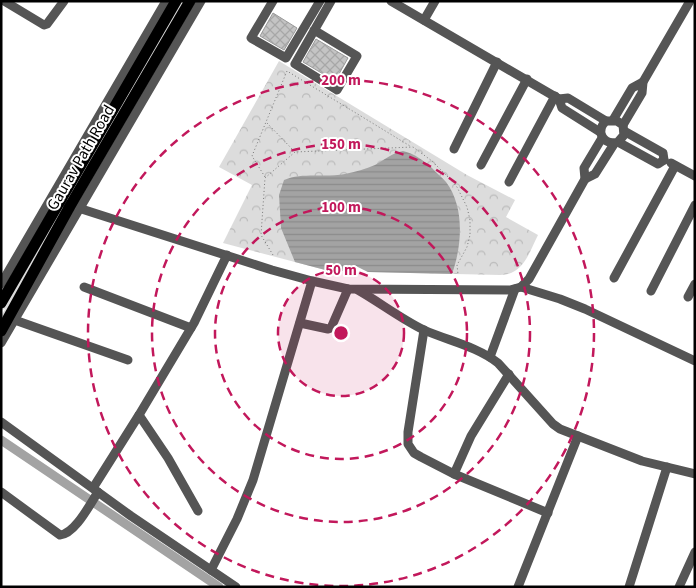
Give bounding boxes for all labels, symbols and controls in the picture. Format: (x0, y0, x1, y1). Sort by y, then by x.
text: 200 m (321, 70, 361, 91)
street label: Gaurav Path Road (42, 101, 120, 214)
text: 150 m (321, 134, 361, 155)
text: 100 m (321, 197, 361, 218)
text: 50 m (325, 260, 357, 281)
centre of rings (332, 324, 350, 342)

